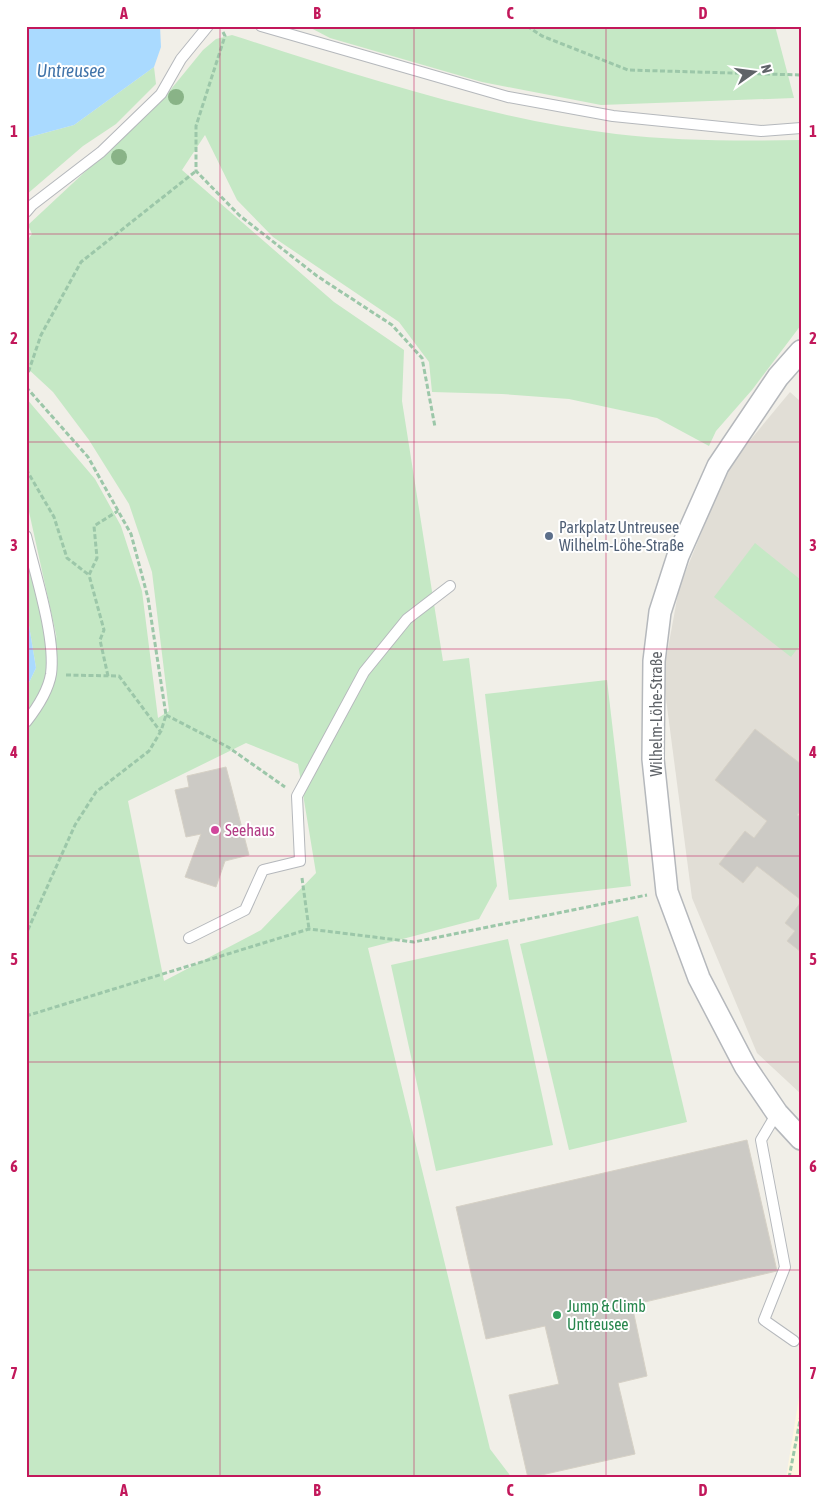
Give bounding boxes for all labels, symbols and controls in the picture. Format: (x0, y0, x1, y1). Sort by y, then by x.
text: A (119, 4, 128, 22)
text: B (313, 4, 321, 22)
text: C (506, 4, 514, 22)
text: D (699, 4, 708, 22)
north arrow (730, 48, 780, 98)
water label: Untreusee (37, 60, 105, 81)
text: N (758, 63, 775, 75)
text: 1 (10, 122, 18, 140)
text: 1 (809, 122, 817, 140)
text: 2 (10, 329, 18, 347)
text: 2 (809, 329, 817, 347)
place label: Parkplatz Untreusee Wilhelm-Löhe-Straße (559, 518, 684, 554)
marker: Parkplatz Untreusee Wilhelm-Löhe-Straße (543, 530, 555, 542)
text: 3 (10, 536, 18, 554)
text: 3 (809, 536, 817, 554)
street label: Wilhelm-Löhe-Straße (647, 652, 665, 777)
text: 4 (9, 743, 18, 761)
text: 4 (808, 743, 817, 761)
place label: Seehaus (225, 821, 275, 839)
marker: Seehaus (209, 824, 221, 836)
text: 5 (10, 950, 18, 968)
text: 5 (809, 950, 817, 968)
text: 6 (10, 1157, 18, 1175)
text: 6 (809, 1157, 817, 1175)
place label: Jump & Climb Untreusee (567, 1297, 646, 1333)
marker: Jump & Climb Untreusee (551, 1309, 563, 1321)
text: 7 (10, 1364, 18, 1382)
text: 7 (809, 1364, 817, 1382)
text: A (119, 1481, 128, 1499)
text: B (313, 1481, 321, 1499)
text: C (506, 1481, 514, 1499)
text: D (699, 1481, 708, 1499)

